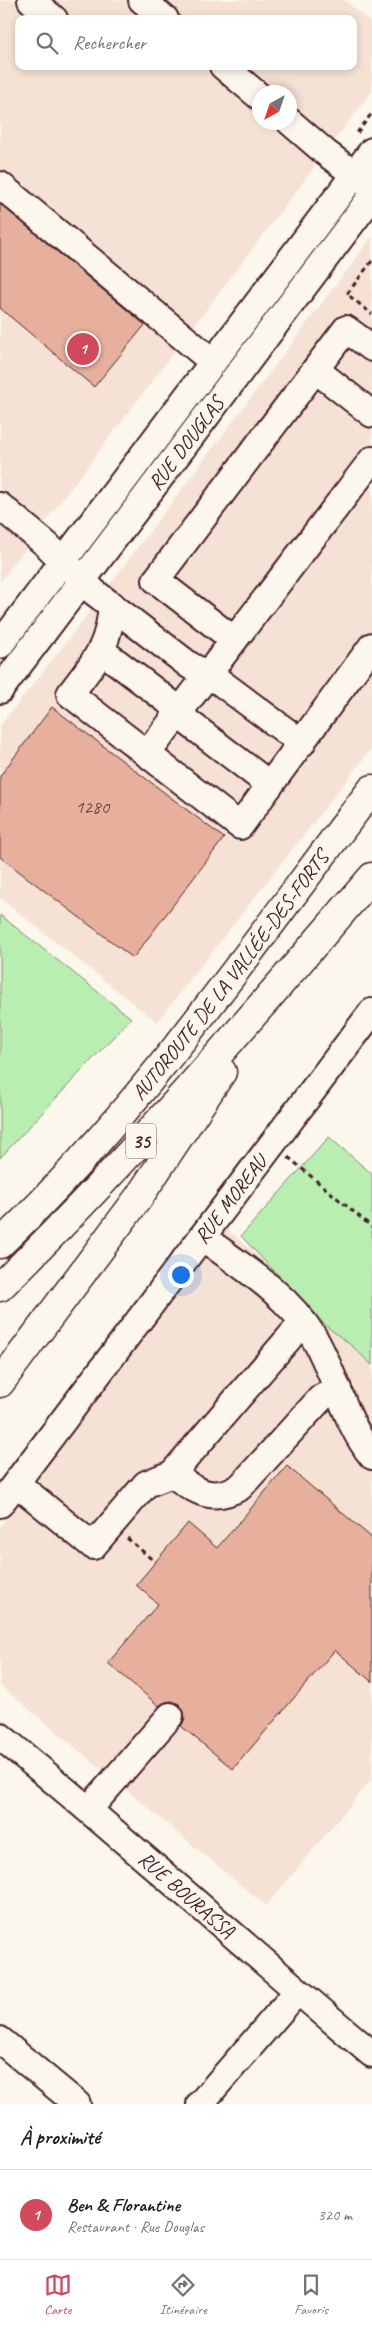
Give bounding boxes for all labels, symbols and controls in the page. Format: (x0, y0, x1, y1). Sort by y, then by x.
search box (15, 15, 357, 70)
icon: search (33, 29, 61, 57)
text: Rechercher (73, 31, 146, 55)
north arrow (252, 85, 297, 130)
pin: 1 (67, 330, 99, 368)
street label: RUE DOUGLAS (142, 389, 231, 495)
house number: 1280 (75, 795, 111, 819)
street label: AUTOROUTE DE LA VALLÉE-DES-FORTS (126, 843, 336, 1105)
road number: 35 (126, 1124, 156, 1158)
street label: RUE MOREAU (189, 1148, 274, 1249)
your location (168, 1262, 194, 1288)
street label: RUE BOURASSA (133, 1846, 241, 1944)
text: À proximité (20, 2124, 100, 2150)
text: Ben & Florantine (67, 2193, 180, 2217)
text: 1 (32, 2205, 40, 2225)
text: 320 m (318, 2205, 352, 2225)
text: Restaurant · Rue Douglas (67, 2217, 204, 2237)
tab: Carte (44, 2271, 72, 2318)
tab: Itinéraire (159, 2271, 207, 2318)
tab: Favoris (294, 2271, 328, 2318)

